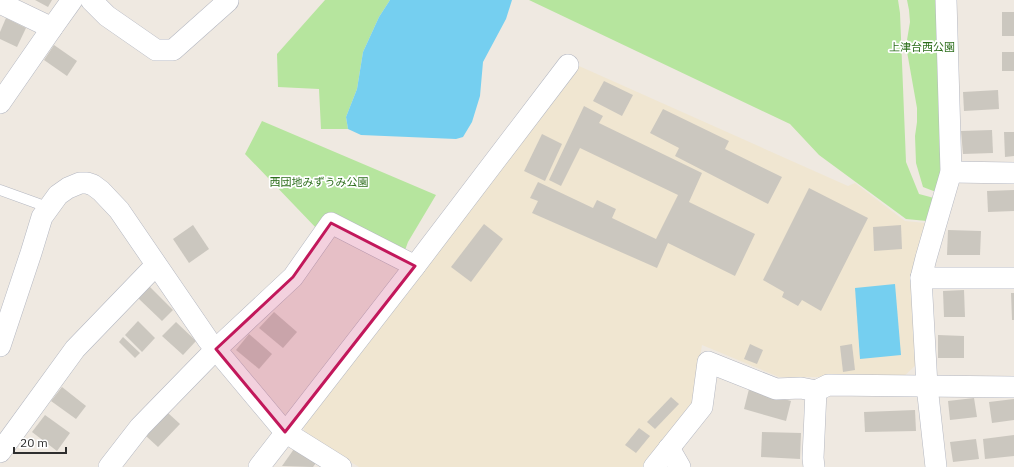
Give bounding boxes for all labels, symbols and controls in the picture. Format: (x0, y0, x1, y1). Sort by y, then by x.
park label: 上津台西公園 (889, 40, 955, 54)
park label: 西団地みずうみ公園 (270, 175, 369, 189)
scale bar (14, 429, 66, 455)
text: 20 m (20, 435, 48, 450)

